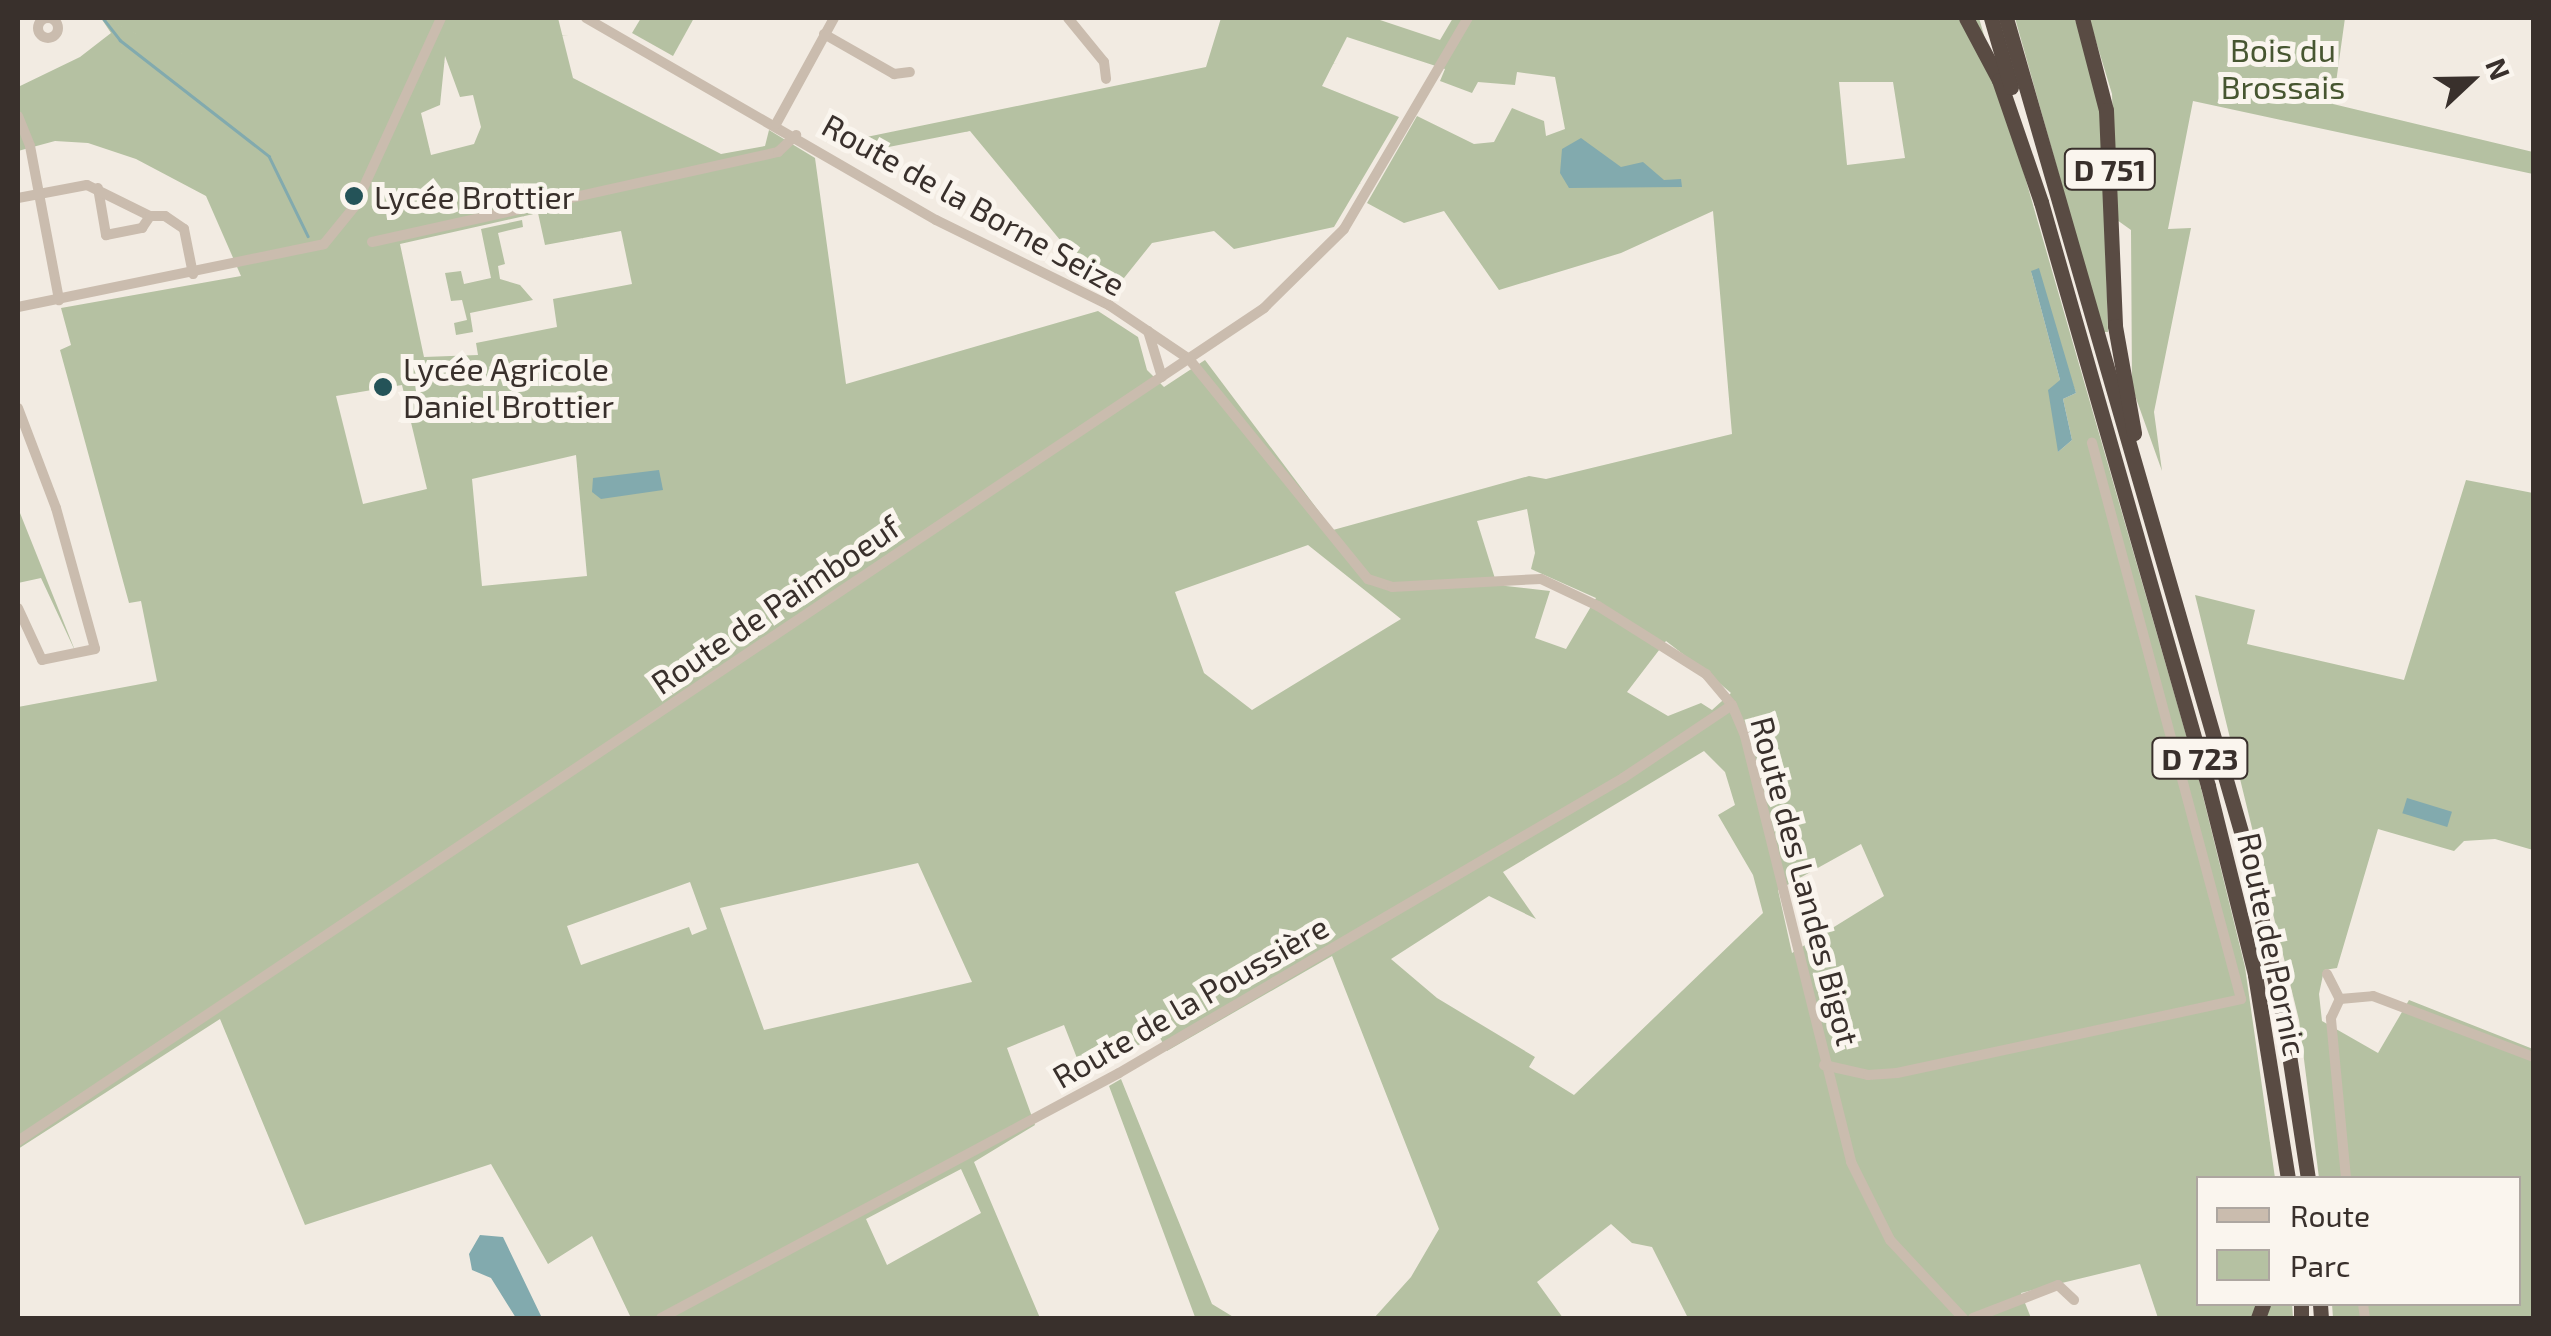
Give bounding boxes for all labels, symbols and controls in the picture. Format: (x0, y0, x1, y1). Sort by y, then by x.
north arrow (2421, 30, 2521, 130)
park label: Bois du Brossais (2221, 31, 2345, 106)
text: N (2479, 53, 2518, 85)
street label: Route de la Borne Seize (816, 105, 1132, 303)
road number: D 751 (2062, 144, 2158, 194)
place label: Lycée Brottier (374, 177, 575, 215)
marker: Lycée Brottier (343, 185, 365, 207)
place label: Lycée Agricole Daniel Brottier (403, 350, 615, 425)
marker: Lycée Agricole Daniel Brottier (372, 376, 394, 398)
street label: Route de Paimboeuf (643, 507, 907, 701)
street label: Route des Landes Bigot (1744, 712, 1868, 1050)
road number: D 723 (2150, 733, 2250, 783)
street label: Route de Pornic (2231, 829, 2315, 1059)
street label: Route de la Poussière (1045, 906, 1335, 1096)
legend (2196, 1176, 2521, 1306)
text: Route (2290, 1197, 2370, 1233)
text: Parc (2290, 1247, 2350, 1283)

